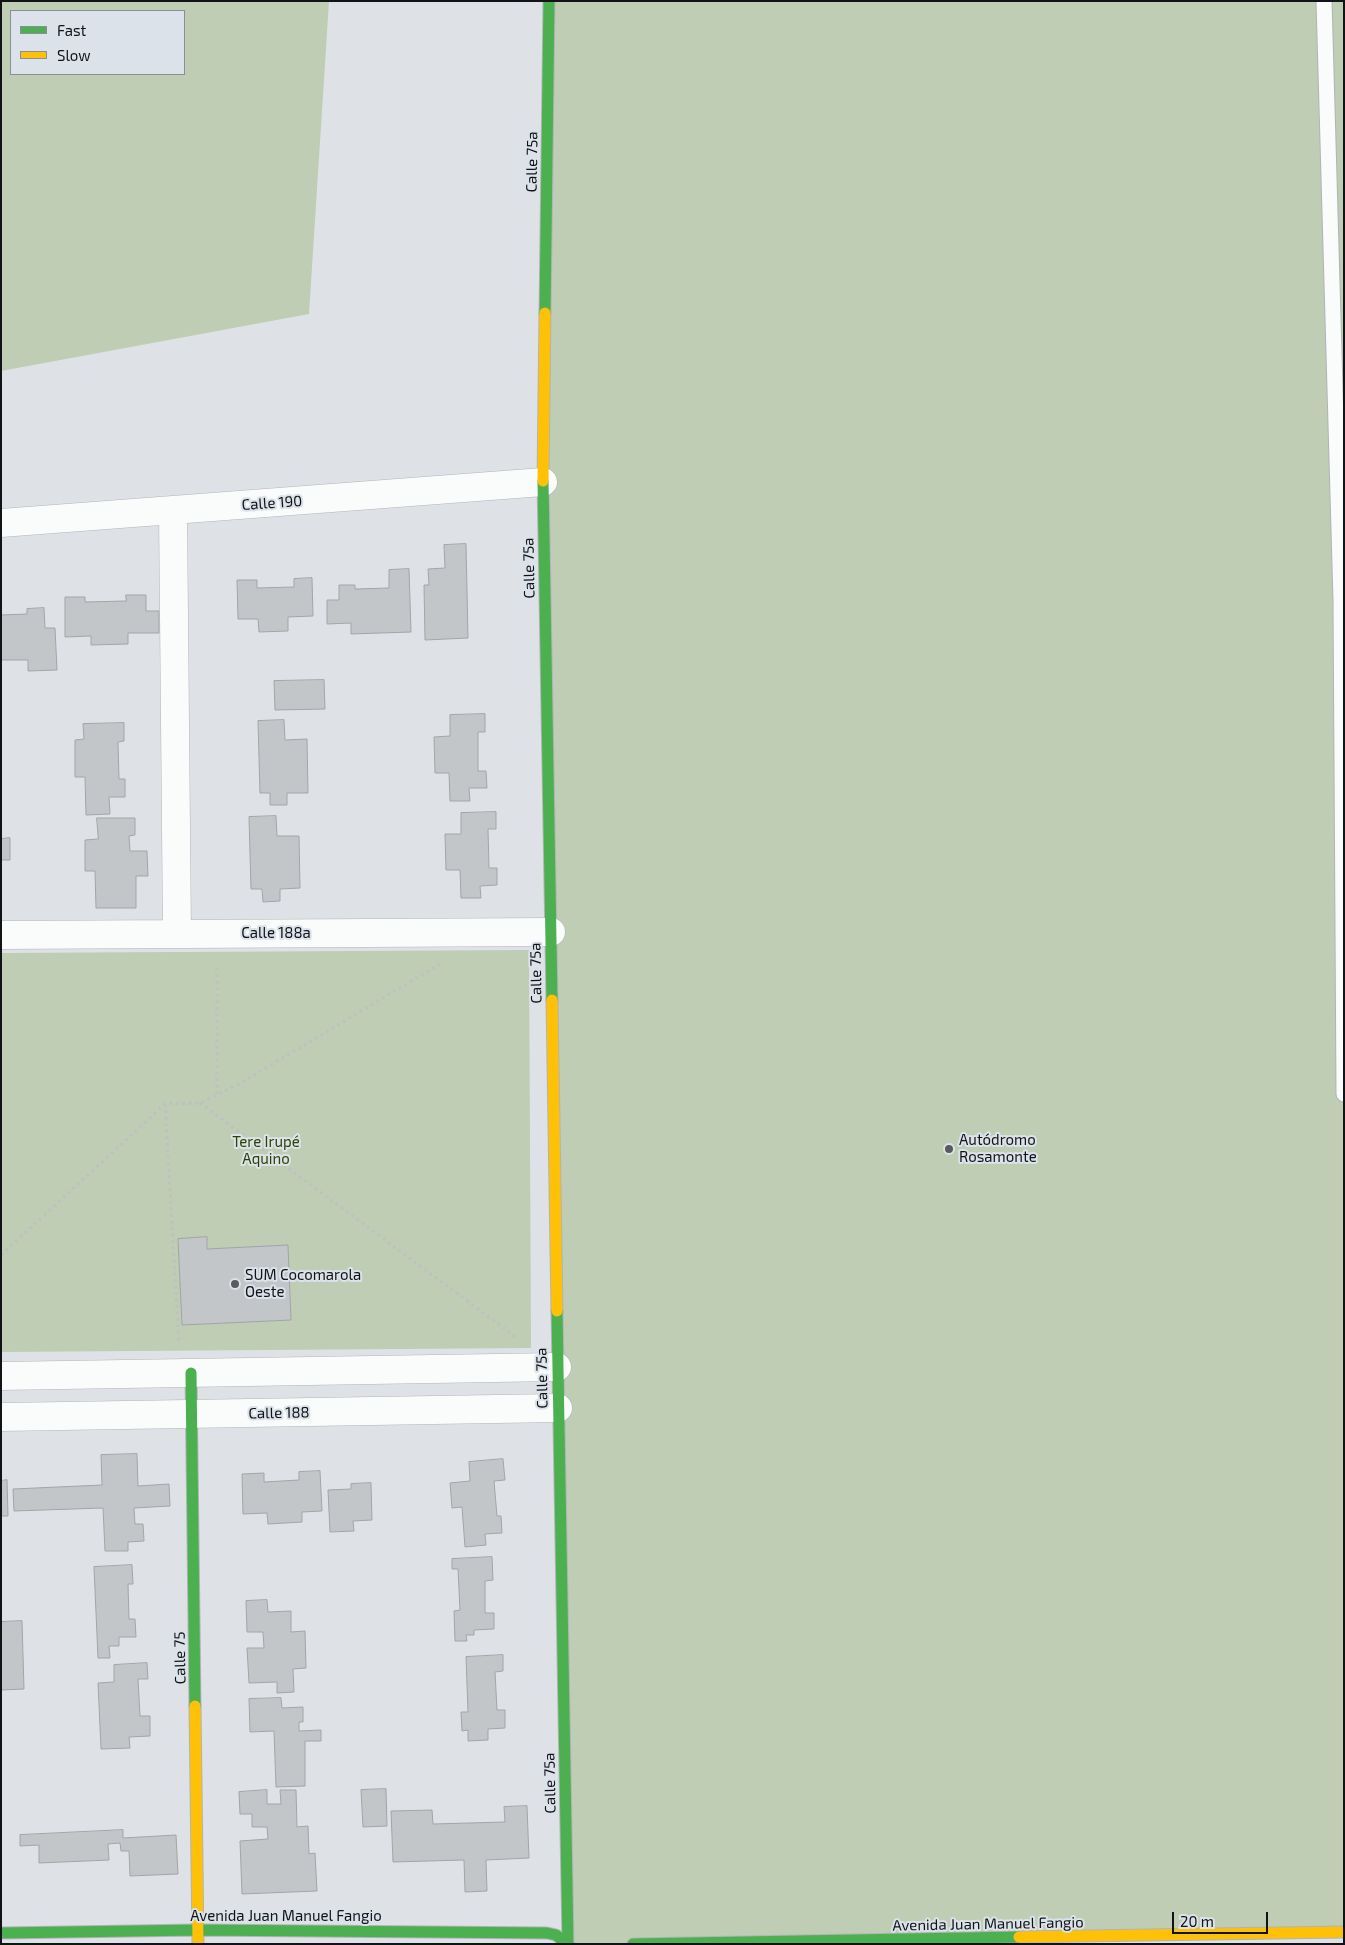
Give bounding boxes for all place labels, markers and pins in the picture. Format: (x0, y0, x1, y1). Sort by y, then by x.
place label: Autódromo Rosamonte (959, 1131, 1037, 1166)
marker: Autódromo Rosamonte (943, 1143, 955, 1155)
place label: SUM Cocomarola Oeste (245, 1266, 361, 1301)
marker: SUM Cocomarola Oeste (229, 1278, 241, 1290)

